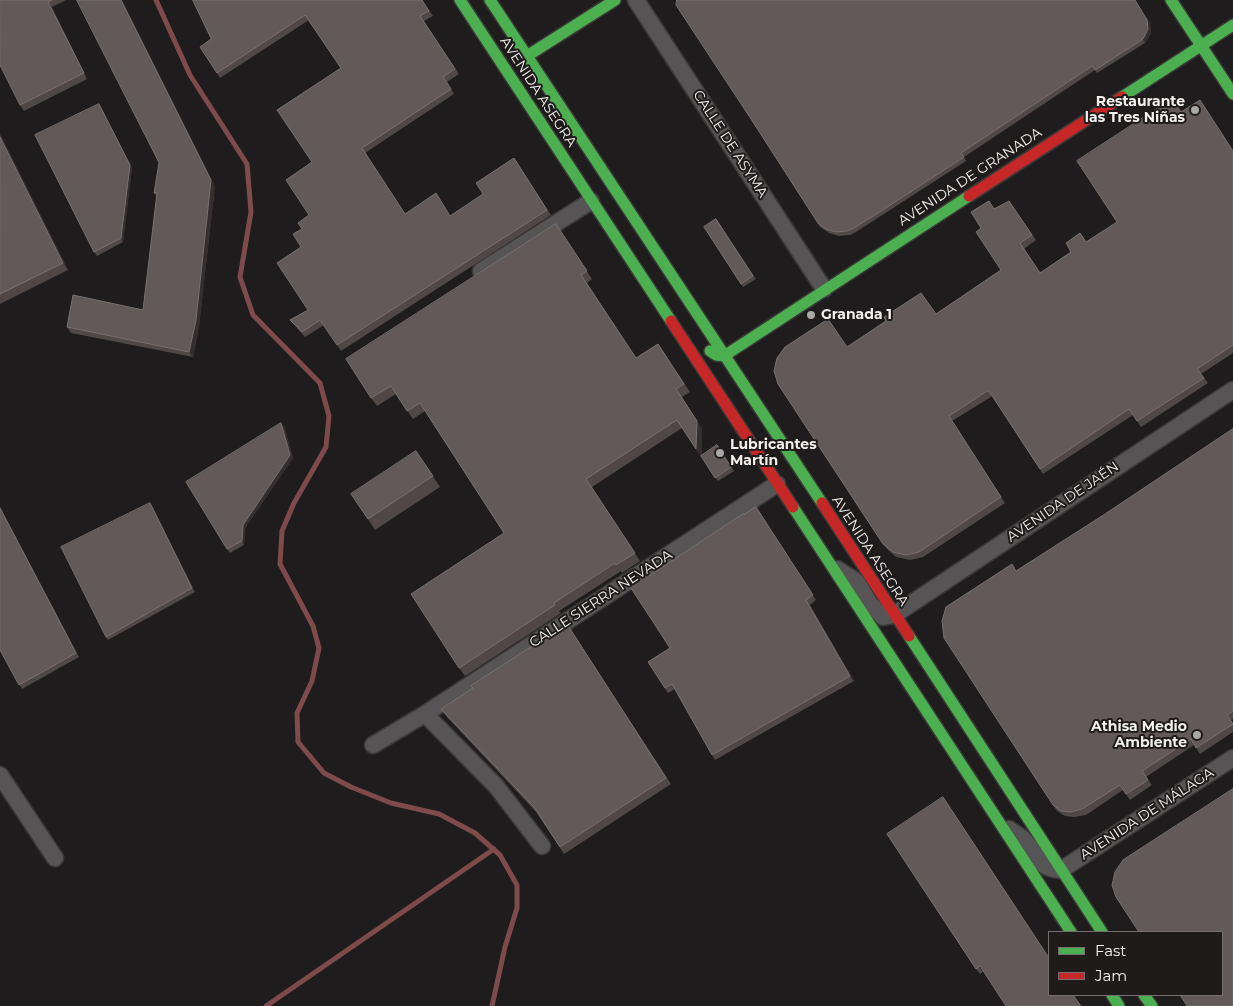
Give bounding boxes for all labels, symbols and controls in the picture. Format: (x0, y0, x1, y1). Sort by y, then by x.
street label: AVENIDA ASEGRA (496, 34, 580, 150)
street label: CALLE DE ASYMA (689, 87, 771, 201)
place label: Restaurante las Tres Niñas (1085, 94, 1185, 126)
marker: Restaurante las Tres Niñas (1189, 104, 1201, 116)
street label: AVENIDA DE GRANADA (895, 124, 1045, 230)
place label: Granada 1 (821, 307, 892, 323)
marker: Granada 1 (805, 309, 817, 321)
place label: Lubricantes Martín (730, 437, 817, 470)
marker: Lubricantes Martín (714, 447, 726, 459)
street label: AVENIDA DE JAÉN (1004, 458, 1122, 546)
street label: AVENIDA ASEGRA (828, 493, 912, 609)
street label: CALLE SIERRA NEVADA (526, 547, 676, 651)
place label: Athisa Medio Ambiente (1091, 719, 1187, 752)
marker: Athisa Medio Ambiente (1191, 729, 1203, 741)
street label: AVENIDA DE MÁLAGA (1077, 764, 1217, 864)
legend (1048, 931, 1223, 996)
text: Fast (1095, 941, 1126, 960)
text: Jam (1095, 966, 1127, 985)

